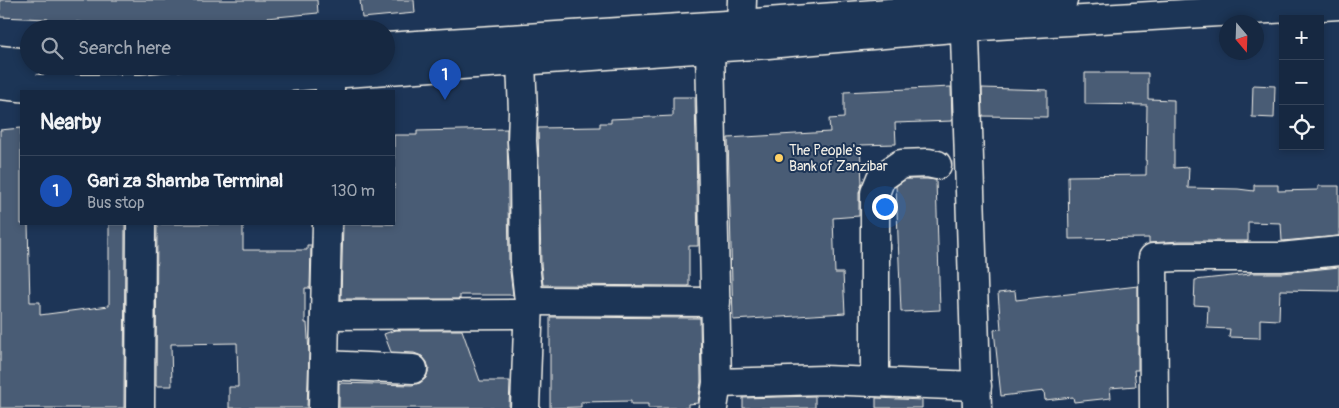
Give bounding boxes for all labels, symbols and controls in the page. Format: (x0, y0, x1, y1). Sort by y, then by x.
north arrow (1219, 15, 1264, 60)
map controls (1279, 15, 1324, 150)
button: + (1279, 15, 1324, 60)
search box (20, 20, 395, 75)
icon: search (38, 34, 66, 62)
text: Search here (78, 36, 171, 60)
pin: 1 (429, 59, 461, 100)
button: − (1279, 60, 1324, 105)
button: locate (1279, 105, 1324, 150)
text: Nearby (40, 109, 101, 136)
place label: The People's Bank of Zanzibar (789, 142, 888, 175)
marker: The People's Bank of Zanzibar (773, 152, 785, 164)
text: Gari za Shamba Terminal (87, 169, 283, 193)
text: 1 (53, 181, 59, 201)
text: 130 m (331, 181, 375, 201)
text: Bus stop (87, 193, 145, 213)
your location (872, 194, 898, 220)

